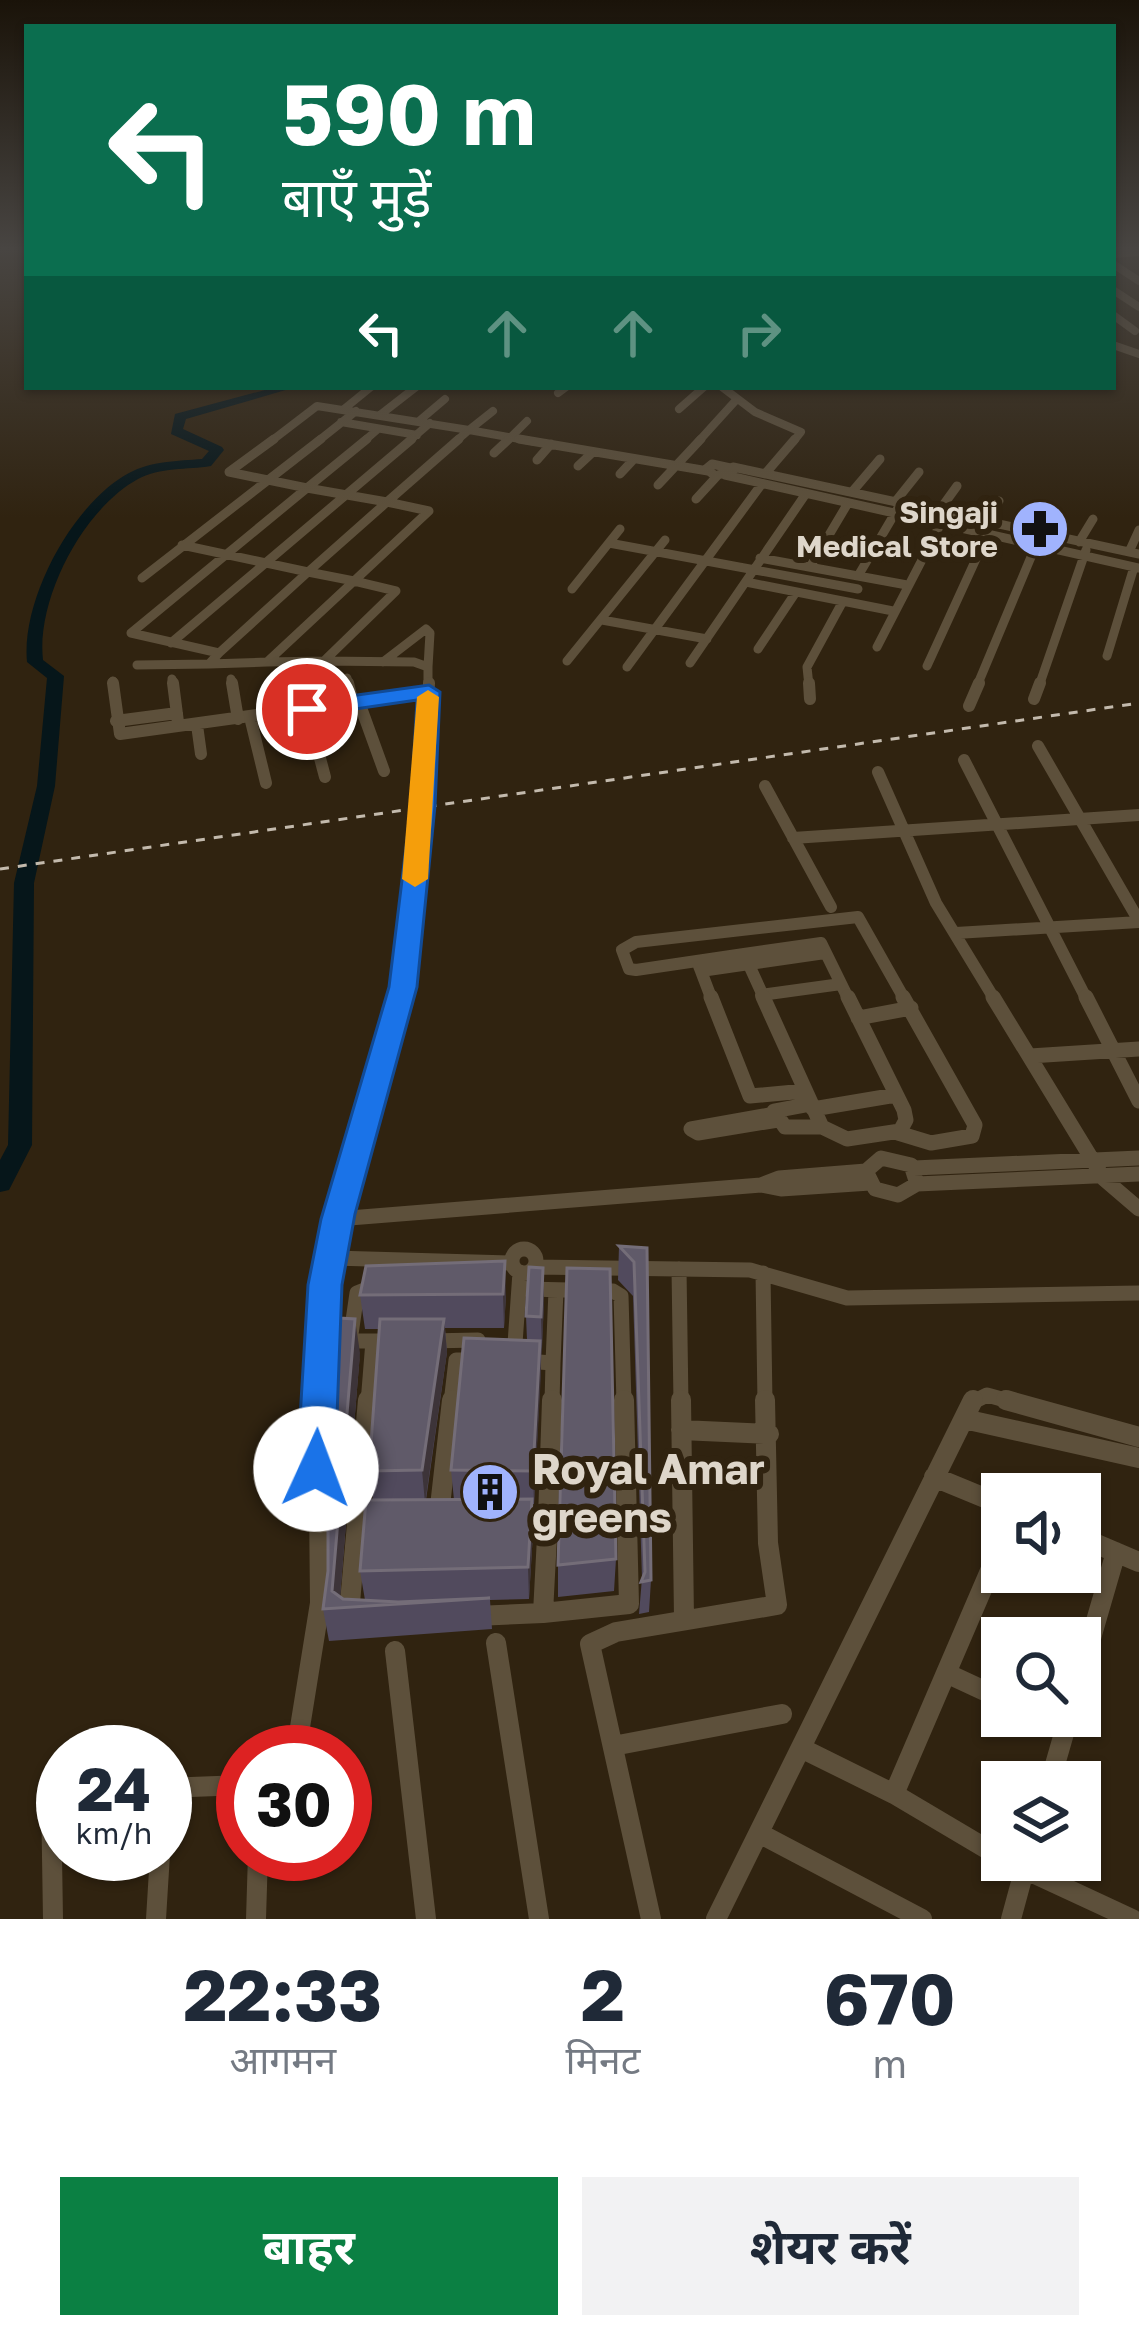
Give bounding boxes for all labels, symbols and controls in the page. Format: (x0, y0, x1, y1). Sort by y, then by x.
text: 590 m (282, 63, 536, 163)
icon: left (84, 72, 240, 228)
text: बाएँ मुड़ें (282, 164, 431, 229)
icon: left (348, 300, 414, 366)
icon: ahead (474, 300, 540, 366)
icon: ahead (600, 300, 666, 366)
icon: right (726, 300, 792, 366)
place label: Singaji Medical Store (796, 494, 998, 564)
pharmacy icon: Singaji Medical Store (1009, 498, 1071, 560)
pin (256, 658, 358, 760)
icon: arrive (274, 676, 340, 742)
position arrow (253, 1406, 379, 1532)
place label: Royal Amar greens (532, 1443, 765, 1541)
building icon: Royal Amar greens (459, 1461, 521, 1523)
map controls (981, 1473, 1101, 1881)
button: sound (981, 1473, 1101, 1593)
button: search (981, 1617, 1101, 1737)
speed limit sign: 30 (216, 1725, 372, 1881)
text: 24 (77, 1752, 151, 1824)
button: layers (981, 1761, 1101, 1881)
text: km/h (76, 1815, 152, 1851)
text: 22:33 (183, 1950, 382, 2037)
text: 2 (581, 1950, 625, 2037)
text: 670 (824, 1954, 956, 2041)
text: आगमन (229, 2036, 336, 2083)
text: मिनट (566, 2036, 640, 2083)
text: m (872, 2040, 907, 2087)
button: बाहर (60, 2177, 558, 2315)
button: शेयर करें (582, 2177, 1079, 2315)

